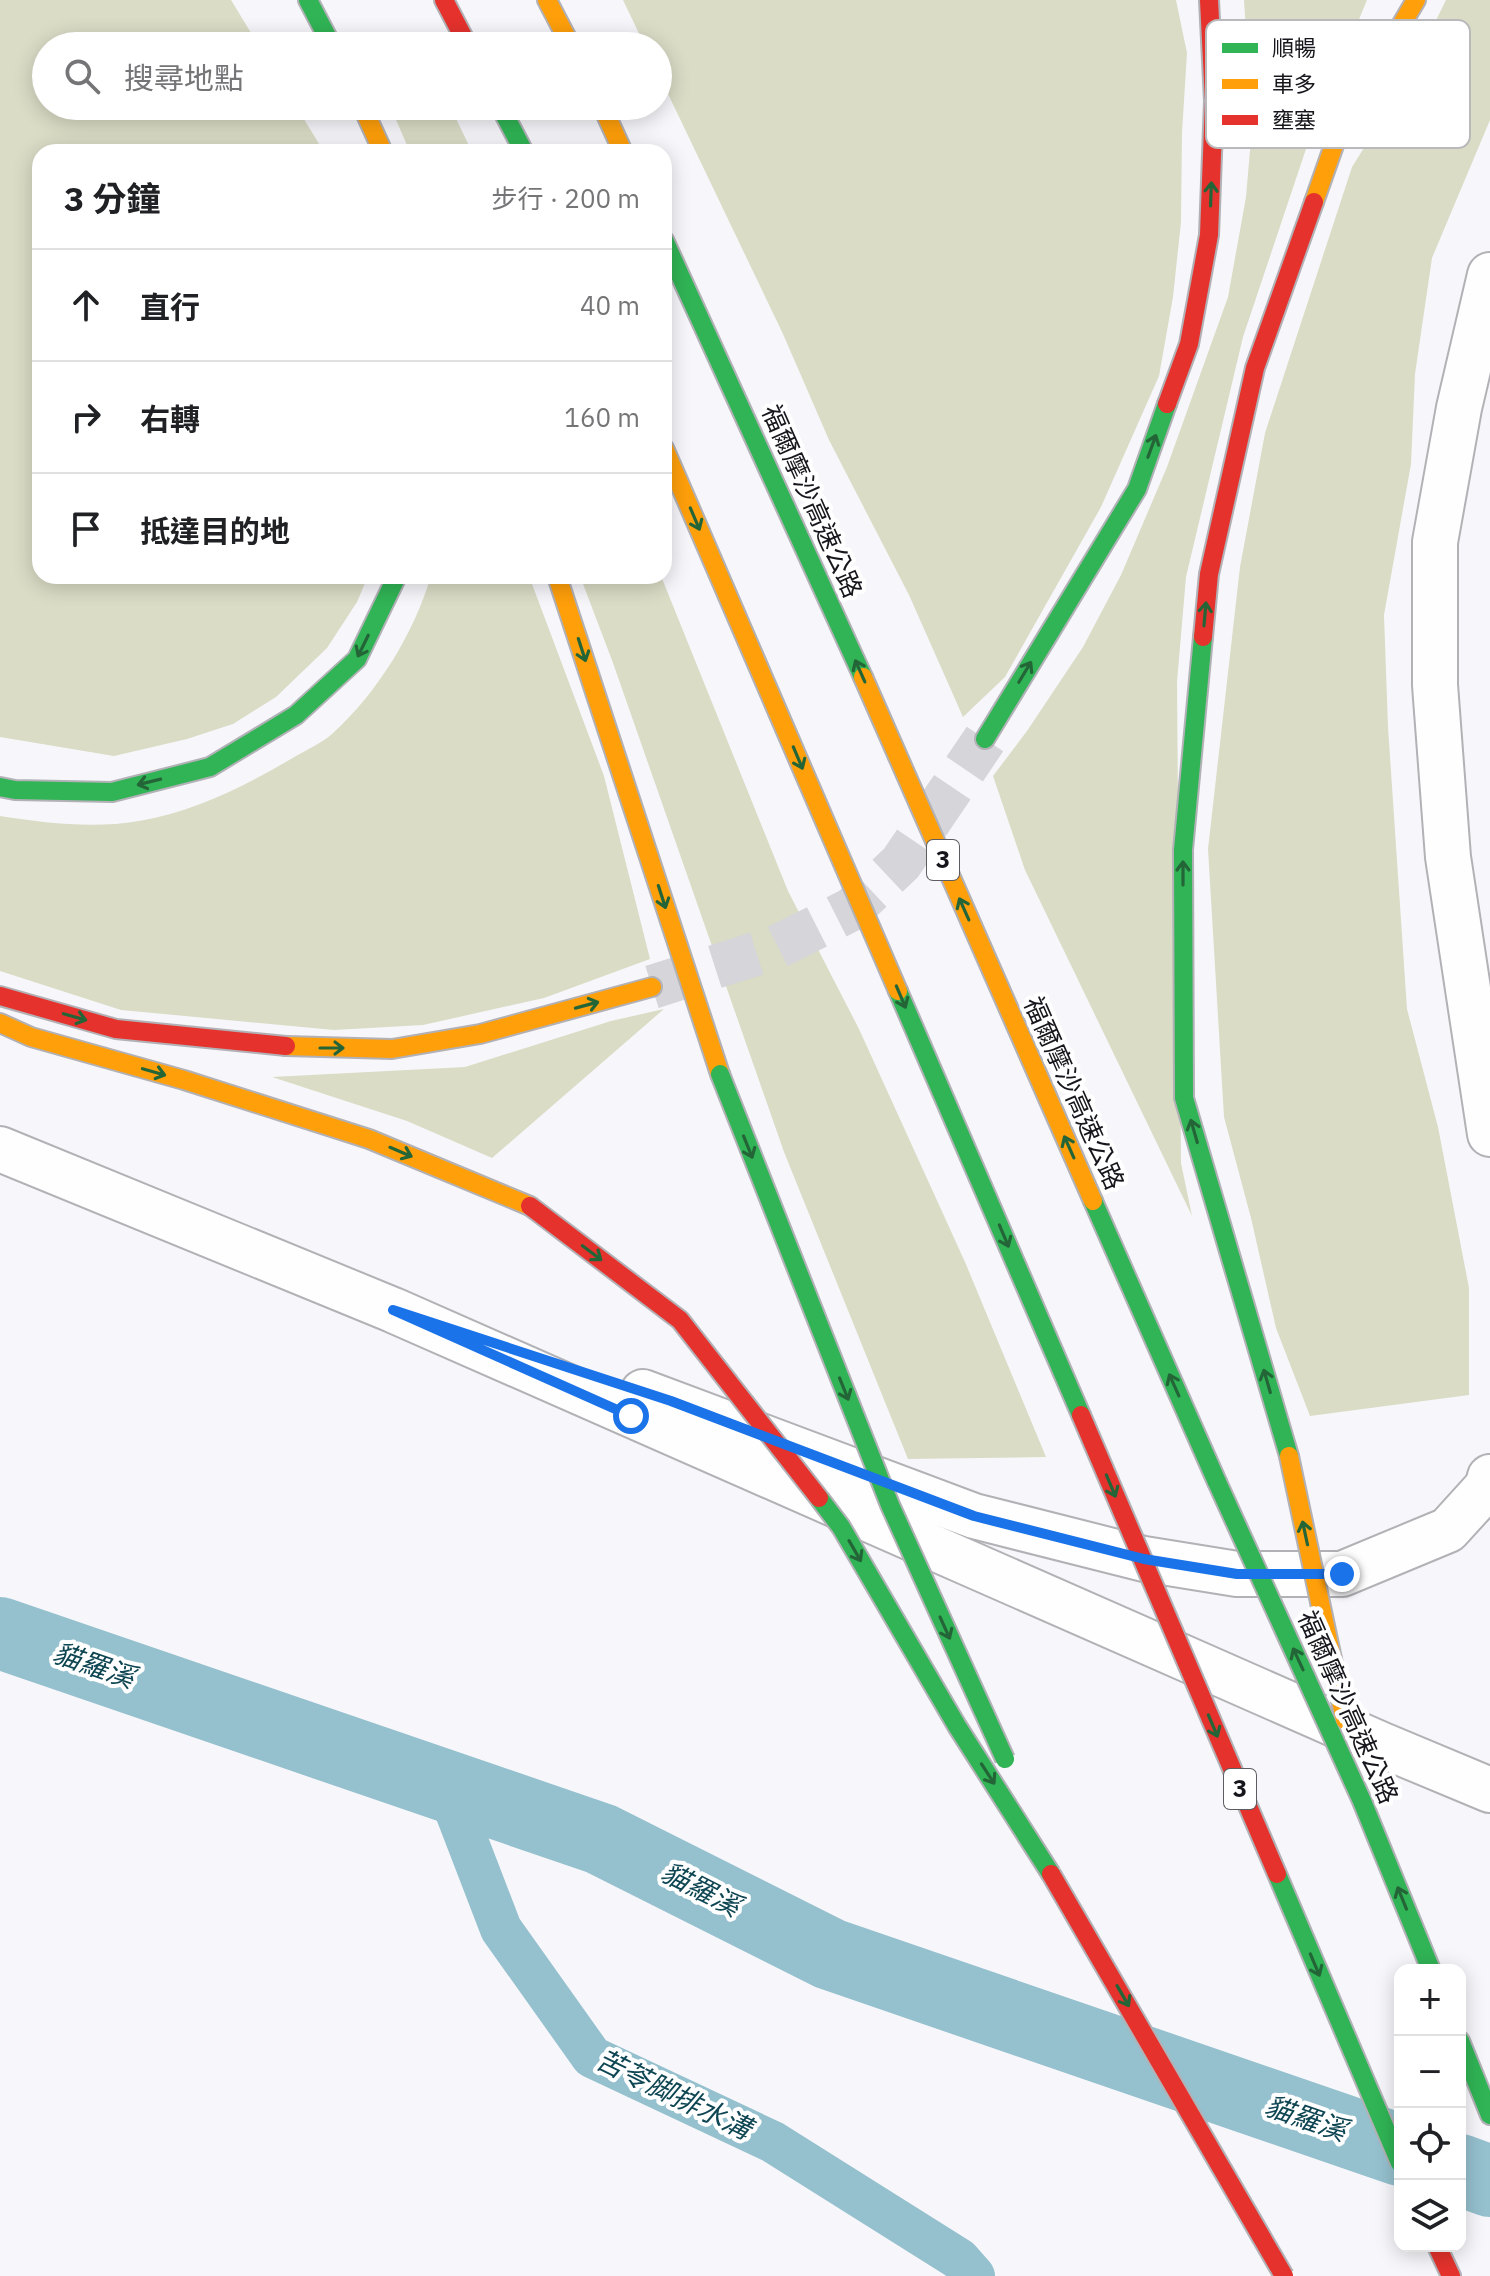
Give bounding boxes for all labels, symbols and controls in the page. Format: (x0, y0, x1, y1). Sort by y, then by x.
legend (1206, 20, 1470, 148)
search box (32, 32, 672, 120)
text: 順暢 (1272, 33, 1316, 62)
icon: search (60, 54, 104, 98)
text: 搜尋地點 (124, 58, 244, 97)
text: 車多 (1272, 69, 1316, 98)
text: 壅塞 (1272, 105, 1316, 134)
text: 3 分鐘 (64, 176, 160, 220)
text: 步行 · 200 m (492, 181, 640, 215)
one-way arrow (1203, 181, 1218, 208)
icon: ahead (64, 283, 108, 327)
text: 直行 (140, 287, 200, 326)
text: 40 m (580, 288, 640, 322)
icon: right (64, 395, 108, 439)
text: 右轉 (140, 399, 200, 438)
street label: 福爾摩沙高速公路 (755, 399, 871, 603)
text: 160 m (564, 400, 640, 434)
one-way arrow (1146, 434, 1160, 459)
one-way arrow (689, 506, 704, 531)
icon: arrive (64, 507, 108, 551)
text: 抵達目的地 (140, 511, 290, 550)
one-way arrow (1198, 601, 1213, 628)
one-way arrow (355, 634, 370, 658)
one-way arrow (575, 637, 590, 662)
one-way arrow (851, 659, 866, 684)
one-way arrow (1018, 661, 1034, 684)
one-way arrow (792, 745, 807, 770)
one-way arrow (137, 776, 163, 791)
road number: 3 (927, 840, 959, 880)
one-way arrow (1175, 860, 1191, 887)
one-way arrow (656, 885, 671, 910)
one-way arrow (956, 897, 971, 922)
one-way arrow (894, 984, 909, 1009)
street label: 福爾摩沙高速公路 (1017, 991, 1133, 1195)
one-way arrow (574, 996, 600, 1011)
one-way arrow (62, 1011, 87, 1025)
one-way arrow (318, 1040, 345, 1056)
one-way arrow (141, 1065, 167, 1080)
one-way arrow (1186, 1119, 1201, 1145)
one-way arrow (742, 1134, 757, 1159)
one-way arrow (1061, 1135, 1076, 1160)
one-way arrow (388, 1146, 413, 1161)
one-way arrow (997, 1223, 1012, 1248)
one-way arrow (581, 1245, 603, 1262)
one-way arrow (1259, 1369, 1274, 1395)
one-way arrow (1166, 1373, 1181, 1398)
one-way arrow (838, 1376, 852, 1400)
route start (613, 1398, 649, 1434)
one-way arrow (1105, 1473, 1120, 1498)
one-way arrow (1297, 1520, 1312, 1546)
one-way arrow (847, 1539, 863, 1562)
route end (1324, 1556, 1360, 1592)
street label: 福爾摩沙高速公路 (1291, 1605, 1407, 1809)
one-way arrow (939, 1615, 954, 1640)
water label: 貓羅溪 (48, 1633, 144, 1697)
one-way arrow (1290, 1648, 1305, 1672)
one-way arrow (1206, 1713, 1221, 1738)
one-way arrow (979, 1763, 996, 1785)
road number: 3 (1224, 1769, 1256, 1809)
water label: 貓羅溪 (655, 1853, 751, 1926)
one-way arrow (1394, 1886, 1408, 1911)
one-way arrow (1308, 1952, 1323, 1977)
map controls (1394, 1964, 1466, 2252)
button: + (1394, 1964, 1466, 2036)
one-way arrow (1115, 1984, 1131, 2007)
button: − (1394, 2036, 1466, 2108)
water label: 苦苓脚排水溝 (591, 2040, 761, 2149)
water label: 貓羅溪 (1260, 2086, 1356, 2150)
button: locate (1394, 2108, 1466, 2180)
button: layers (1394, 2180, 1466, 2252)

